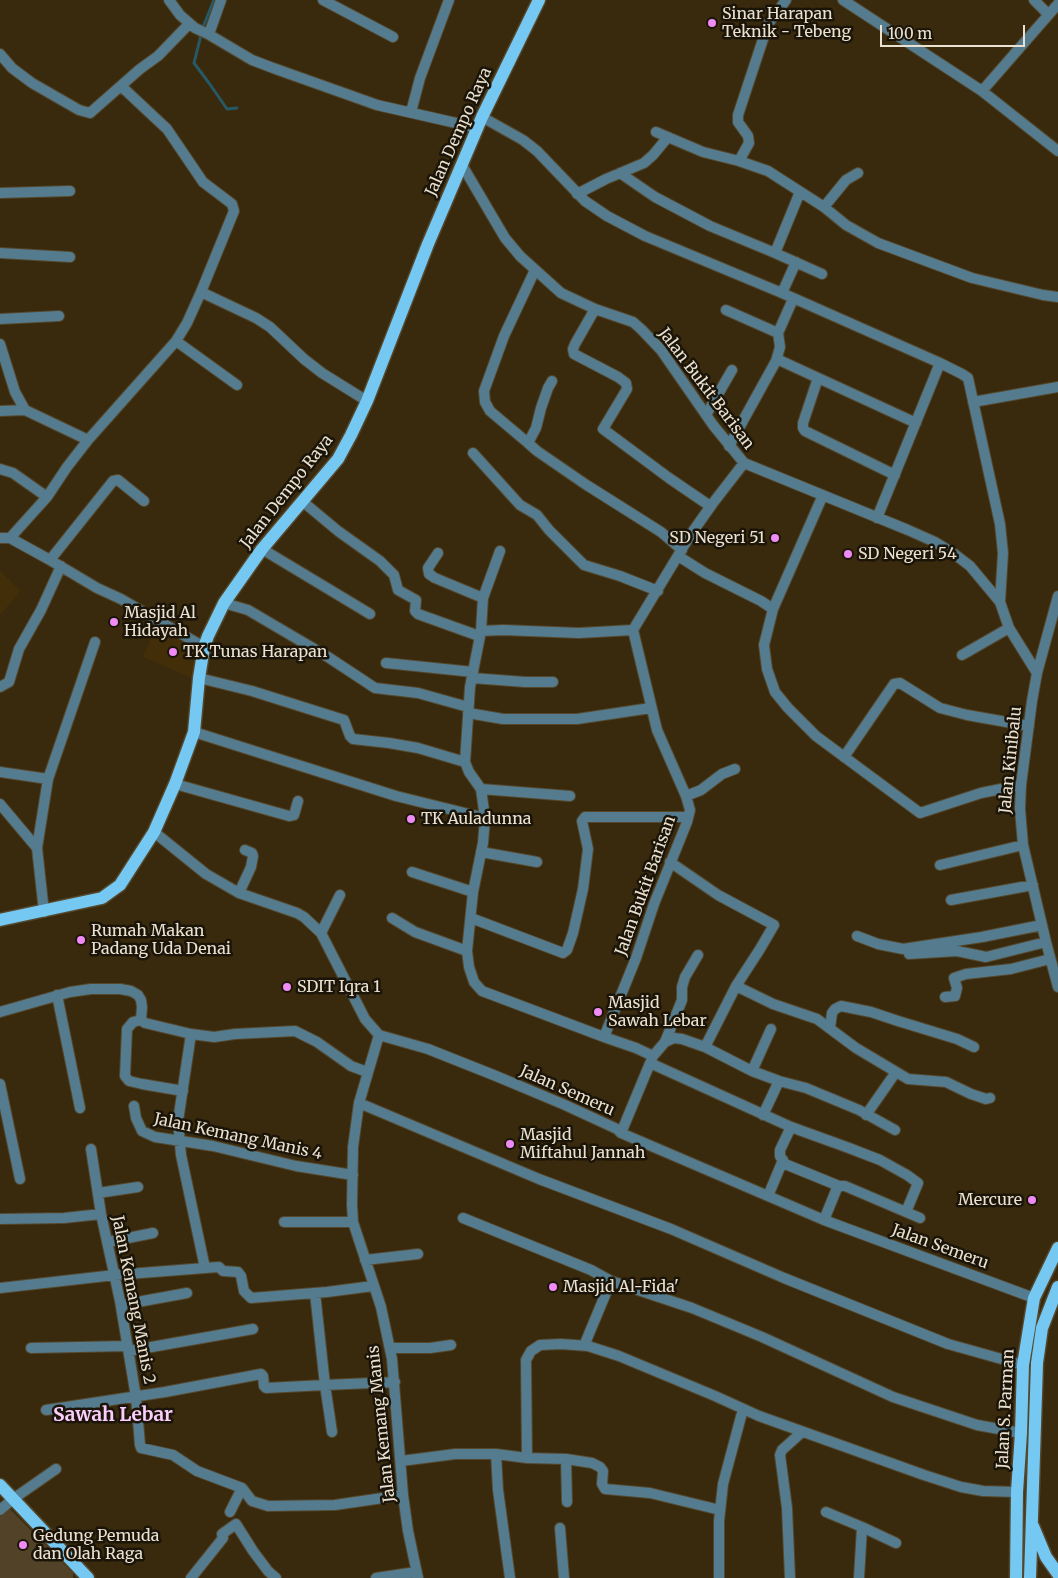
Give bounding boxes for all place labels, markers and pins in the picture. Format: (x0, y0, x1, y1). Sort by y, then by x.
place label: Sinar Harapan Teknik - Tebeng (722, 4, 851, 42)
marker: Sinar Harapan Teknik - Tebeng (706, 17, 718, 29)
place label: SD Negeri 51 (669, 528, 765, 548)
marker: SD Negeri 51 (769, 532, 781, 544)
place label: SD Negeri 54 (858, 544, 957, 564)
marker: SD Negeri 54 (842, 548, 854, 560)
place label: Masjid Al Hidayah (124, 603, 196, 641)
marker: Masjid Al Hidayah (108, 616, 120, 628)
place label: TK Tunas Harapan (183, 642, 327, 662)
marker: TK Tunas Harapan (167, 646, 179, 658)
place label: TK Auladunna (421, 809, 531, 829)
marker: TK Auladunna (405, 813, 417, 825)
place label: Rumah Makan Padang Uda Denai (91, 921, 231, 959)
marker: Rumah Makan Padang Uda Denai (75, 934, 87, 946)
place label: SDIT Iqra 1 (297, 977, 380, 997)
marker: SDIT Iqra 1 (281, 981, 293, 993)
place label: Masjid Sawah Lebar (608, 993, 707, 1031)
marker: Masjid Sawah Lebar (592, 1006, 604, 1018)
place label: Masjid Miftahul Jannah (520, 1125, 645, 1163)
marker: Masjid Miftahul Jannah (504, 1138, 516, 1150)
place label: Mercure (958, 1190, 1022, 1210)
marker: Mercure (1026, 1194, 1038, 1206)
place label: Masjid Al-Fida' (563, 1277, 679, 1297)
marker: Masjid Al-Fida' (547, 1281, 559, 1293)
place label: Gedung Pemuda dan Olah Raga (33, 1526, 159, 1564)
marker: Gedung Pemuda dan Olah Raga (17, 1539, 29, 1551)

